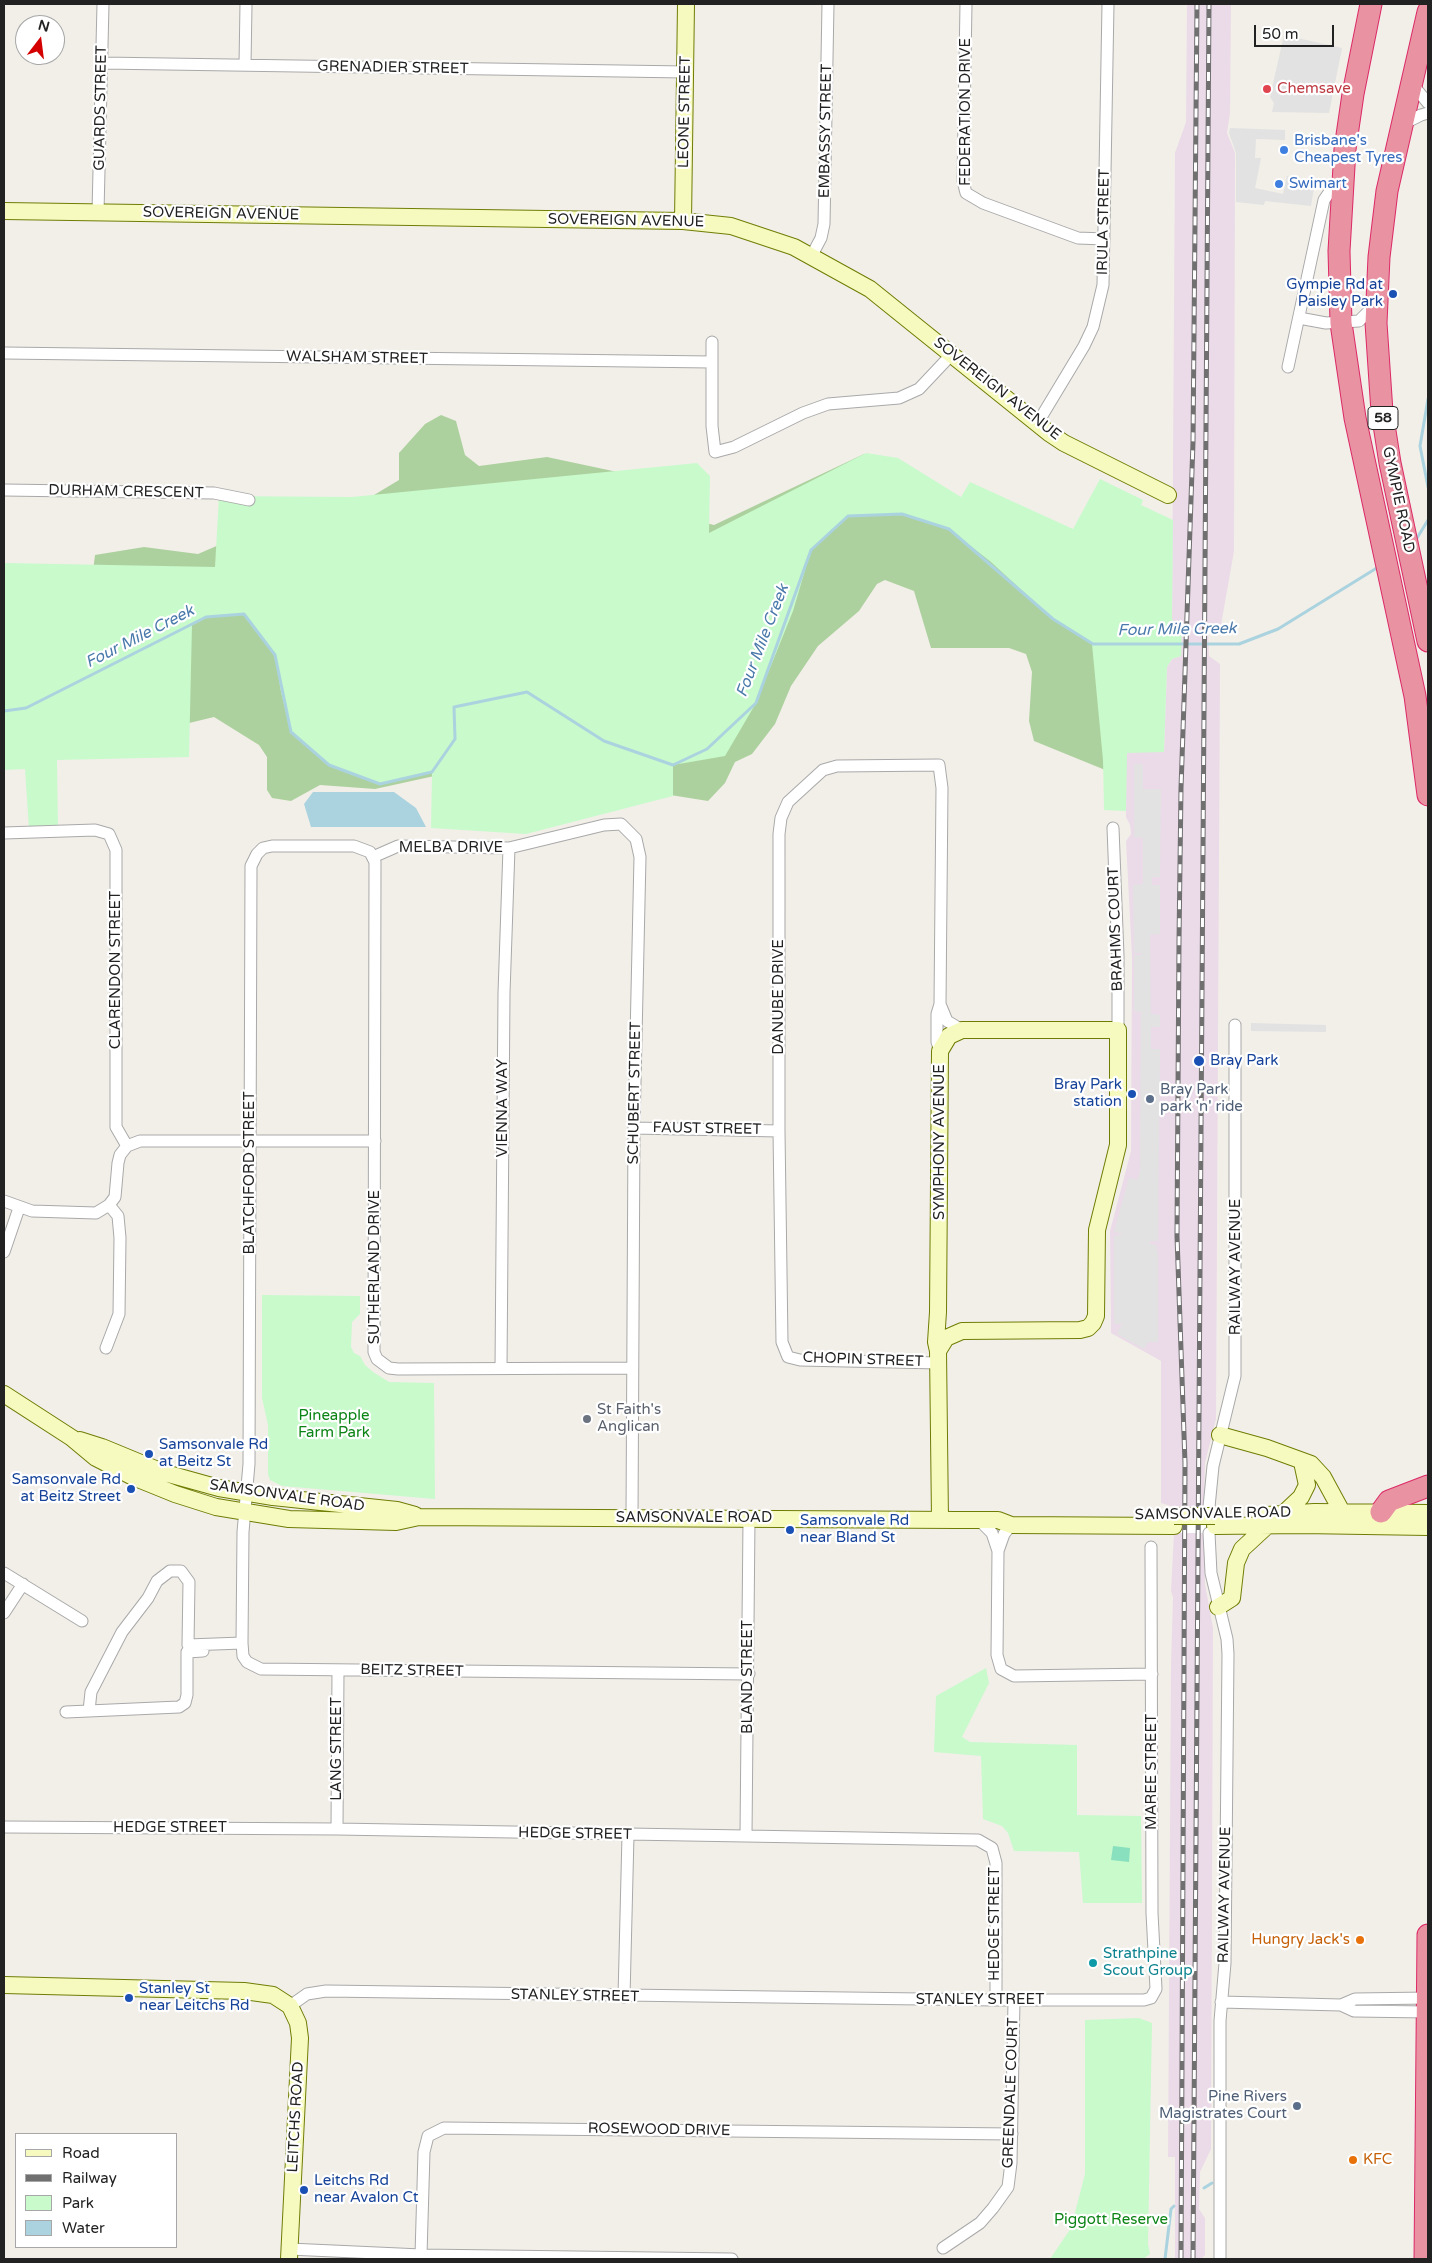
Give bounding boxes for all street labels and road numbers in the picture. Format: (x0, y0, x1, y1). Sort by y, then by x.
street label: FEDERATION DRIVE (957, 38, 975, 186)
street label: GUARDS STREET (91, 45, 111, 171)
street label: LEONE STREET (675, 56, 695, 168)
street label: GRENADIER STREET (317, 58, 469, 78)
street label: EMBASSY STREET (816, 64, 836, 198)
street label: IRULA STREET (1094, 169, 1114, 275)
street label: SOVEREIGN AVENUE (143, 204, 299, 224)
street label: SOVEREIGN AVENUE (548, 211, 704, 231)
street label: SOVEREIGN AVENUE (930, 334, 1064, 444)
street label: WALSHAM STREET (286, 348, 428, 368)
road number: 58 (1368, 406, 1398, 429)
street label: GYMPIE ROAD (1378, 445, 1418, 555)
street label: DURHAM CRESCENT (48, 482, 204, 502)
street label: MELBA DRIVE (399, 839, 503, 857)
street label: BRAHMS COURT (1105, 866, 1127, 992)
street label: CLARENDON STREET (107, 891, 125, 1049)
street label: DANUBE DRIVE (770, 939, 788, 1055)
street label: SCHUBERT STREET (625, 1021, 645, 1165)
street label: VIENNA WAY (494, 1059, 512, 1157)
street label: SYMPHONY AVENUE (931, 1064, 949, 1220)
street label: BLATCHFORD STREET (241, 1091, 259, 1255)
street label: FAUST STREET (652, 1119, 762, 1139)
street label: SUTHERLAND DRIVE (366, 1190, 384, 1344)
street label: RAILWAY AVENUE (1227, 1199, 1245, 1335)
street label: CHOPIN STREET (802, 1349, 924, 1371)
street label: SAMSONVALE ROAD (208, 1476, 366, 1516)
street label: SAMSONVALE ROAD (1135, 1504, 1291, 1524)
street label: SAMSONVALE ROAD (616, 1509, 772, 1527)
street label: BLAND STREET (739, 1620, 757, 1734)
street label: BEITZ STREET (360, 1661, 464, 1681)
street label: LANG STREET (328, 1697, 346, 1801)
street label: MAREE STREET (1143, 1714, 1161, 1830)
street label: HEDGE STREET (113, 1819, 227, 1837)
street label: HEDGE STREET (518, 1824, 632, 1844)
street label: RAILWAY AVENUE (1215, 1827, 1235, 1963)
street label: HEDGE STREET (986, 1867, 1004, 1981)
street label: STANLEY STREET (511, 1986, 639, 2006)
street label: STANLEY STREET (916, 1991, 1044, 2009)
street label: GREENDALE COURT (999, 2017, 1023, 2169)
street label: LEITCHS ROAD (284, 2061, 308, 2173)
street label: ROSEWOOD DRIVE (588, 2120, 730, 2140)

